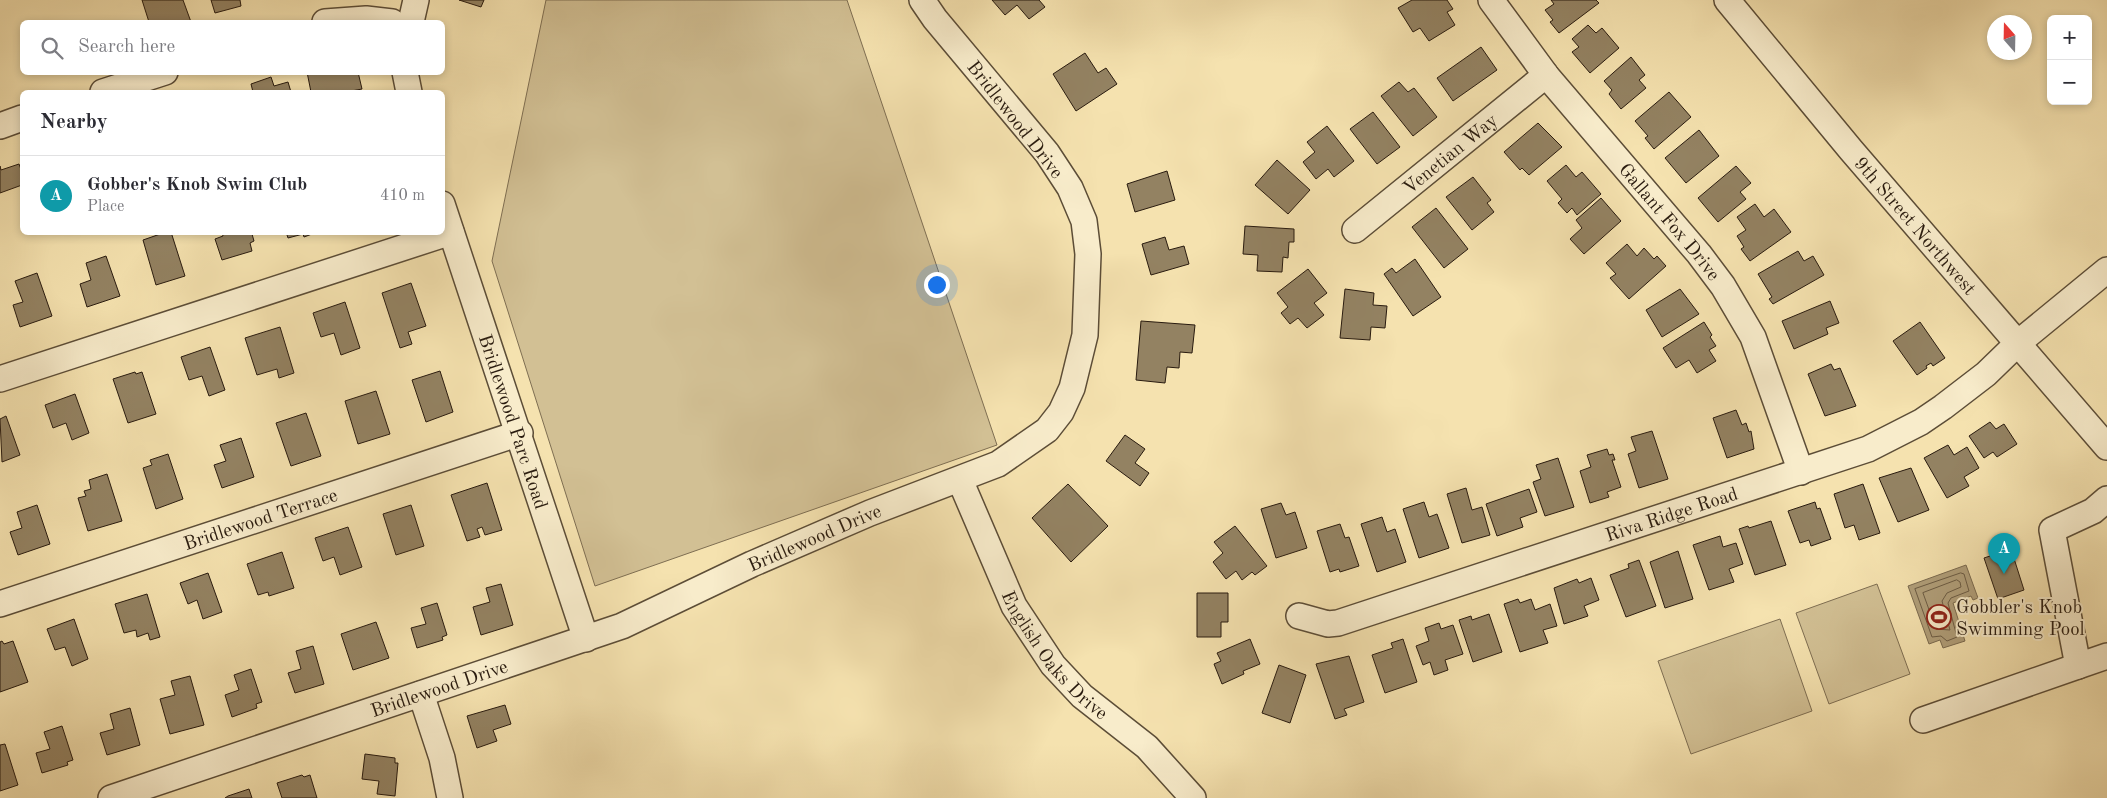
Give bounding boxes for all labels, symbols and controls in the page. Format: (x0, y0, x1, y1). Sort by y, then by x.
north arrow (1987, 15, 2032, 60)
map controls (2047, 15, 2092, 105)
button: + (2047, 15, 2092, 60)
search box (20, 20, 445, 75)
icon: search (38, 34, 66, 62)
text: Search here (78, 38, 175, 57)
street label: Bridlewood Drive (962, 58, 1066, 183)
button: − (2047, 60, 2092, 105)
street label: Venetian Way (1401, 111, 1502, 199)
text: Nearby (40, 112, 108, 133)
street label: 9th Street Northwest (1850, 154, 1978, 300)
street label: Gallant Fox Drive (1614, 161, 1722, 285)
text: Gobber's Knob Swim Club (87, 176, 307, 195)
text: A (50, 188, 62, 204)
text: 410 m (380, 188, 425, 204)
text: Place (87, 199, 124, 215)
your location (924, 272, 950, 298)
street label: Bridlewood Parc Road (474, 332, 549, 512)
street label: Riva Ridge Road (1603, 485, 1741, 547)
street label: Bridlewood Terrace (182, 487, 340, 555)
street label: Bridlewood Drive (746, 503, 885, 577)
pin: A (1988, 533, 2020, 574)
street label: English Oaks Drive (997, 589, 1110, 724)
place label: Gobbler's Knob Swimming Pool (1956, 599, 2085, 640)
sports icon: Gobbler's Knob Swimming Pool (1926, 604, 1952, 630)
street label: Bridlewood Drive (369, 658, 511, 722)

